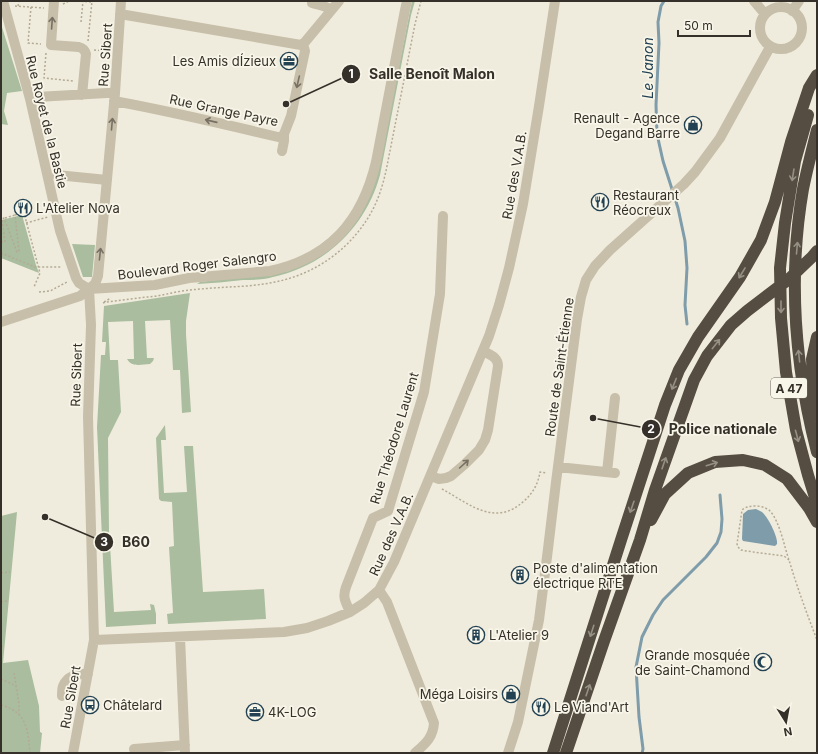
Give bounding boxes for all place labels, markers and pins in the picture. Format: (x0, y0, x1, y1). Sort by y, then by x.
office icon: Les Amis dÍzieux (279, 51, 299, 71)
place label: Les Amis dÍzieux (172, 53, 276, 69)
callout: Salle Benoît Malon (341, 61, 503, 87)
place label: Renault - Agence Degand Barre (573, 110, 680, 141)
shop icon: Renault - Agence Degand Barre (683, 115, 703, 135)
place label: Restaurant Réocreux (613, 187, 679, 218)
restaurant icon: Restaurant Réocreux (590, 192, 610, 212)
restaurant icon: L'Atelier Nova (13, 198, 33, 218)
place label: L'Atelier Nova (36, 200, 120, 216)
callout: Police nationale (641, 416, 785, 442)
callout: B60 (94, 529, 157, 555)
place label: Poste d'alimentation électrique RTE (533, 560, 658, 591)
building icon: Poste d'alimentation électrique RTE (510, 565, 530, 585)
building icon: L'Atelier 9 (466, 625, 486, 645)
place label: L'Atelier 9 (489, 627, 549, 643)
place label: Grande mosquée de Saint-Chamond (635, 647, 750, 678)
mosque icon: Grande mosquée de Saint-Chamond (753, 652, 773, 672)
shop icon: Méga Loisirs (501, 684, 521, 704)
place label: Méga Loisirs (420, 686, 498, 702)
bus stop icon: Châtelard (80, 695, 100, 715)
place label: Châtelard (103, 697, 162, 713)
restaurant icon: Le Viand'Art (531, 697, 551, 717)
place label: Le Viand'Art (554, 699, 629, 715)
office icon: 4K-LOG (245, 702, 265, 722)
place label: 4K-LOG (268, 704, 316, 720)

